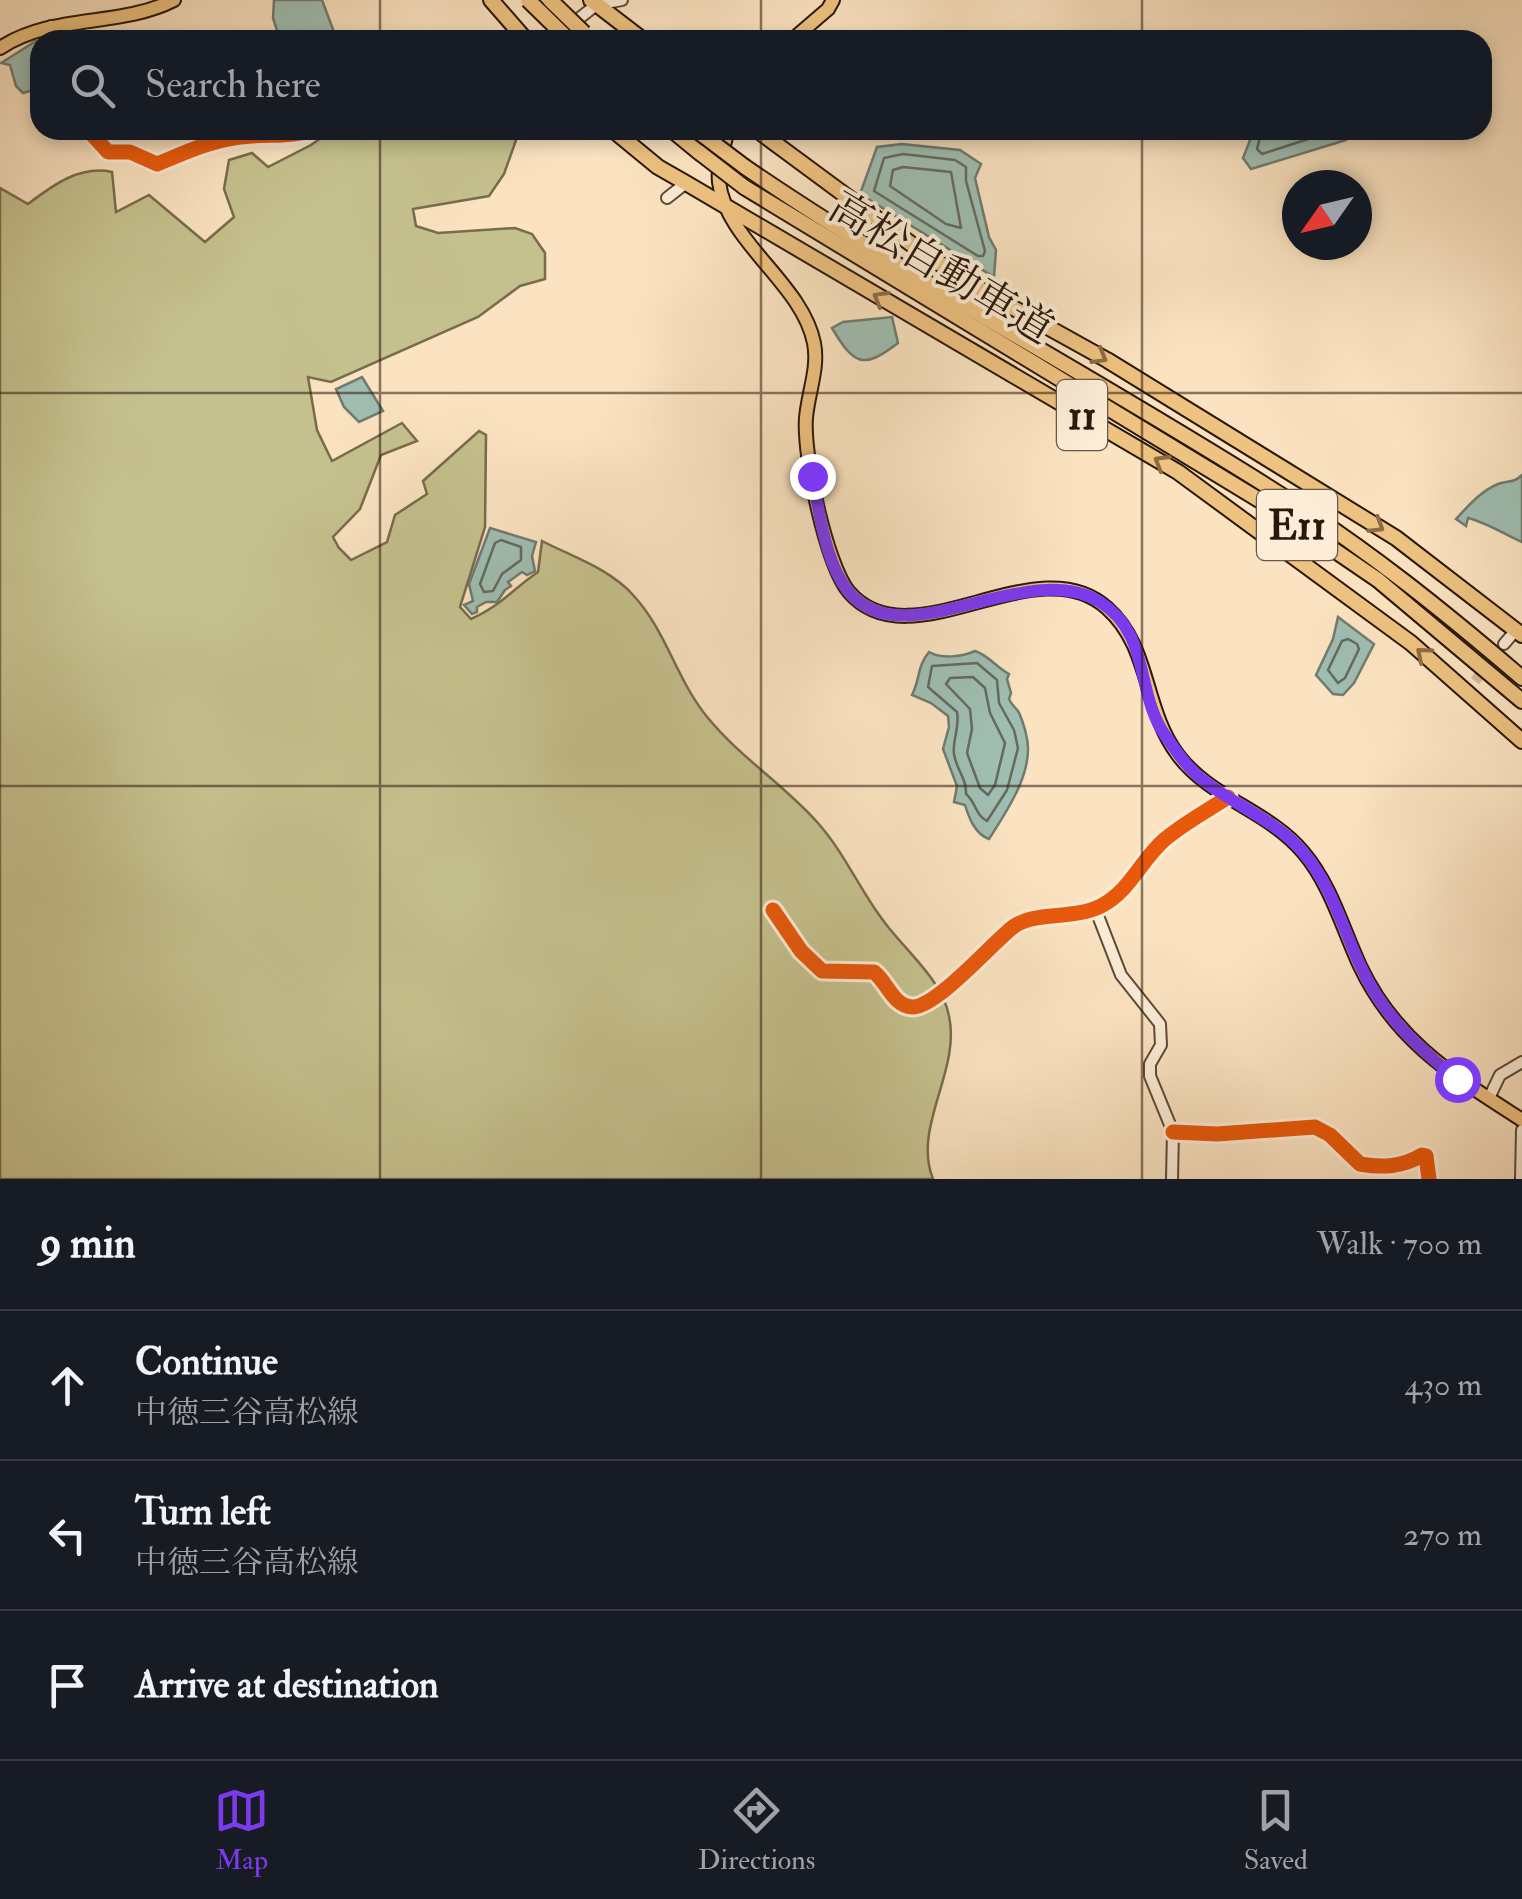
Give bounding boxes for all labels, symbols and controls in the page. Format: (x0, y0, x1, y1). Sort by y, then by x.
search box (30, 30, 1492, 140)
icon: search (65, 58, 120, 113)
text: Search here (145, 61, 321, 109)
north arrow (1282, 170, 1372, 260)
street label: 高松自動車道 (820, 182, 1062, 356)
one-way arrow (873, 290, 891, 310)
one-way arrow (1089, 345, 1107, 364)
road number: 11 (1057, 380, 1107, 450)
route end (790, 454, 836, 500)
one-way arrow (1154, 455, 1172, 474)
road number: E11 (1257, 490, 1337, 560)
one-way arrow (1367, 514, 1385, 533)
one-way arrow (1416, 647, 1434, 665)
route start (1435, 1057, 1481, 1103)
text: 9 min (40, 1218, 136, 1270)
text: Walk · 700 m (1317, 1224, 1482, 1264)
text: Continue (135, 1338, 278, 1386)
icon: ahead (40, 1358, 95, 1413)
text: 430 m (1405, 1365, 1482, 1405)
text: 中徳三谷高松線 (135, 1393, 359, 1433)
text: Turn left (135, 1488, 271, 1536)
icon: left (40, 1508, 95, 1563)
text: 270 m (1403, 1515, 1482, 1555)
text: 中徳三谷高松線 (135, 1543, 359, 1583)
icon: arrive (40, 1658, 95, 1713)
text: Arrive at destination (135, 1661, 439, 1709)
tab: Map (214, 1783, 269, 1878)
tab: Directions (698, 1783, 815, 1878)
tab: Saved (1244, 1783, 1308, 1878)

